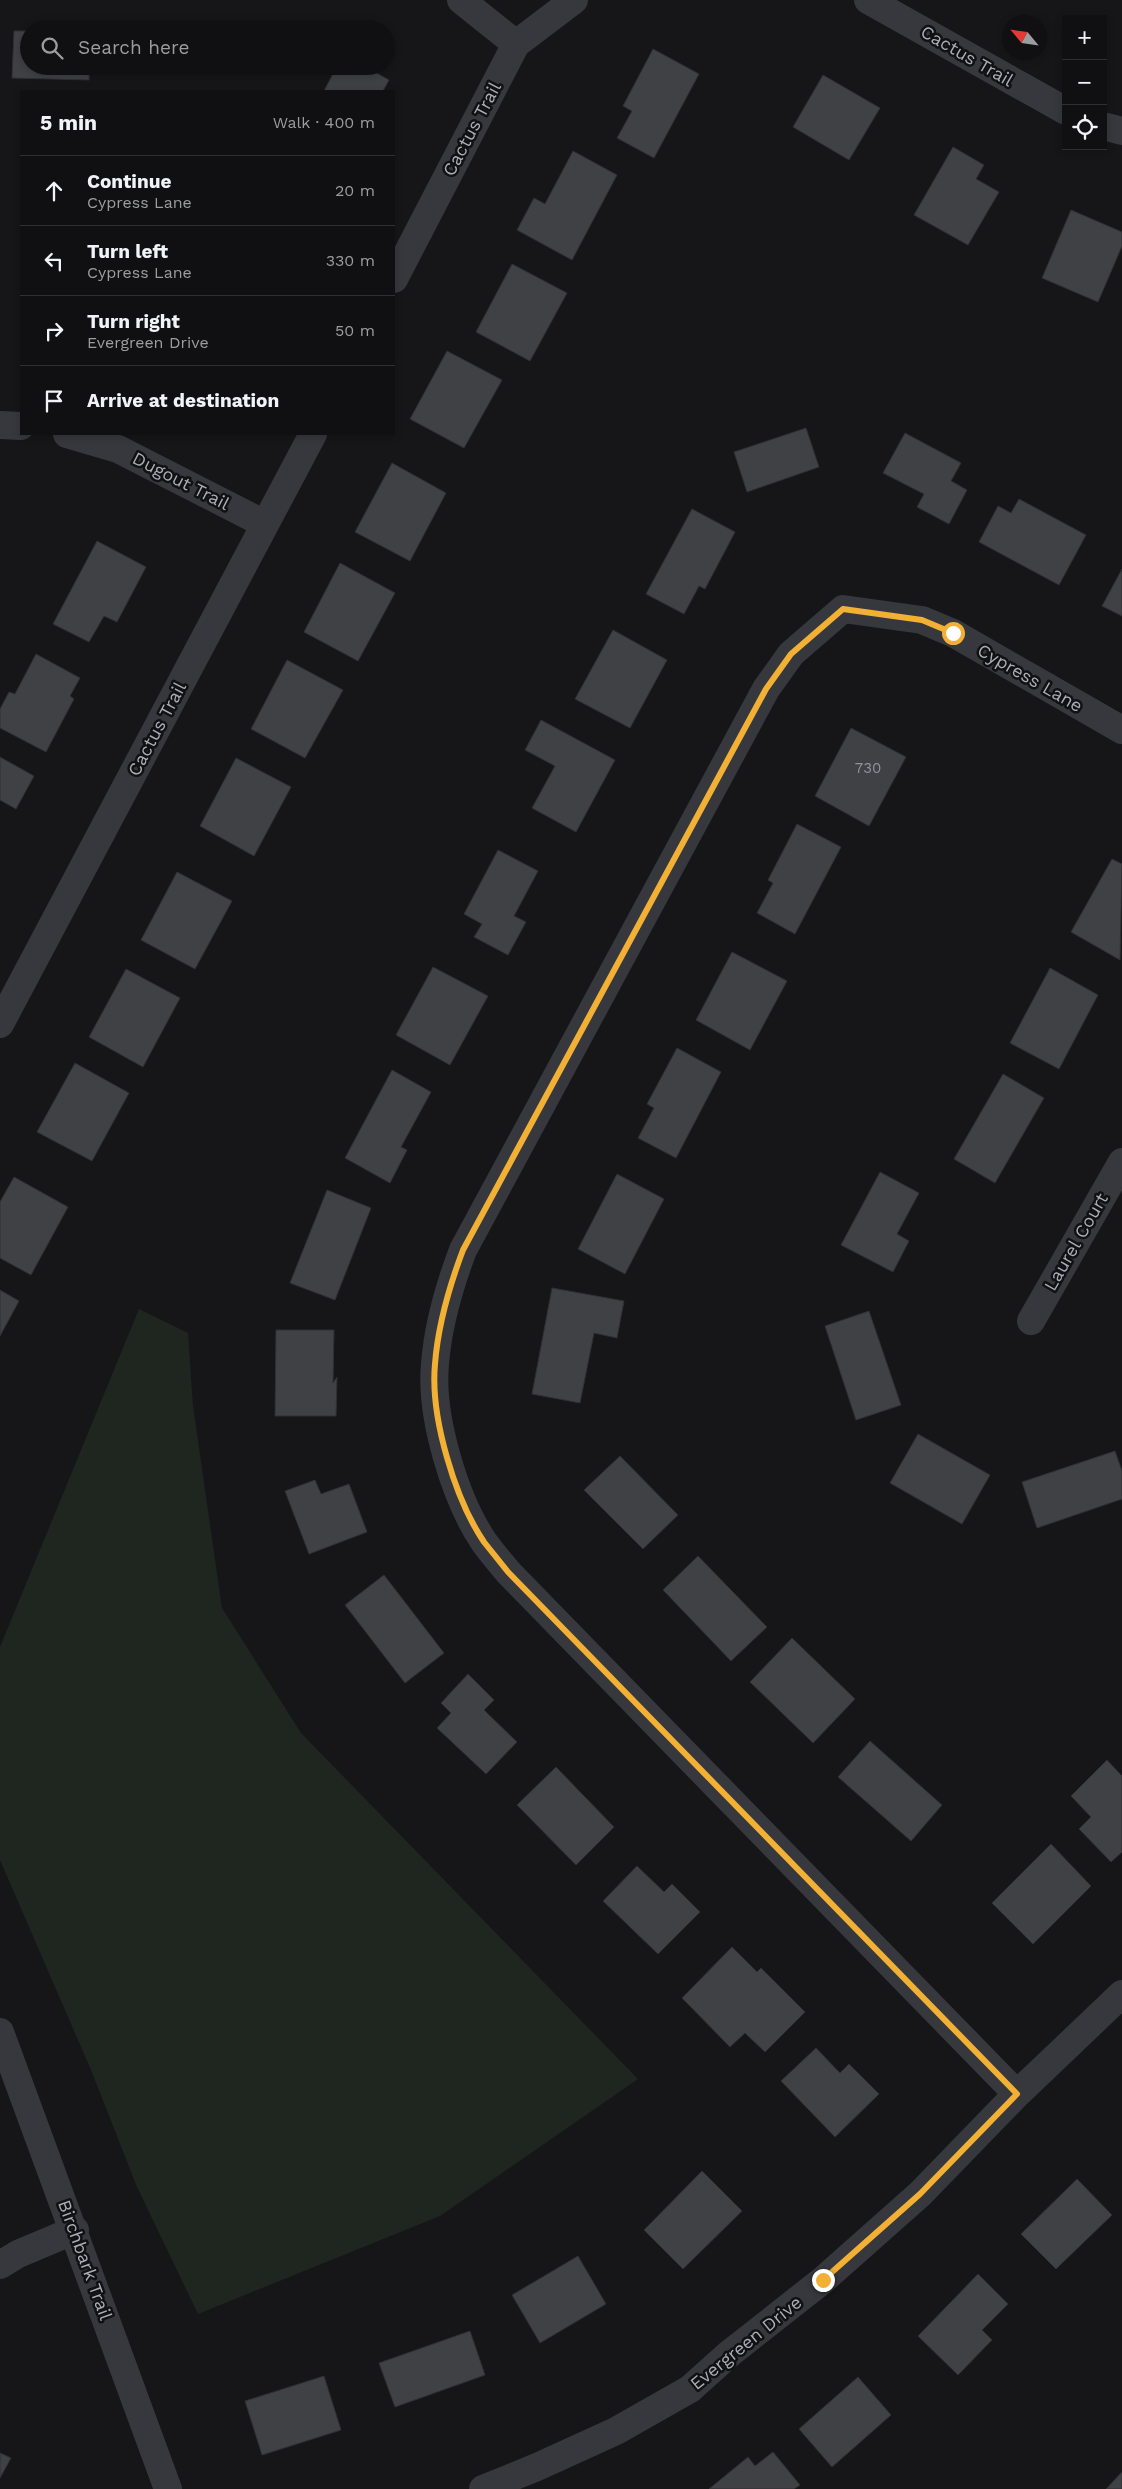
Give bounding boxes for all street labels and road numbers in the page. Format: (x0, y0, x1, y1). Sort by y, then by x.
street label: Cactus Trail (917, 21, 1018, 91)
street label: Cactus Trail (438, 78, 505, 179)
street label: Dugout Trail (129, 447, 234, 514)
street label: Cypress Lane (974, 639, 1087, 716)
street label: Cactus Trail (123, 678, 190, 779)
street label: Laurel Court (1039, 1189, 1112, 1294)
street label: Birchbark Trail (54, 2197, 117, 2323)
street label: Evergreen Drive (686, 2291, 806, 2394)

